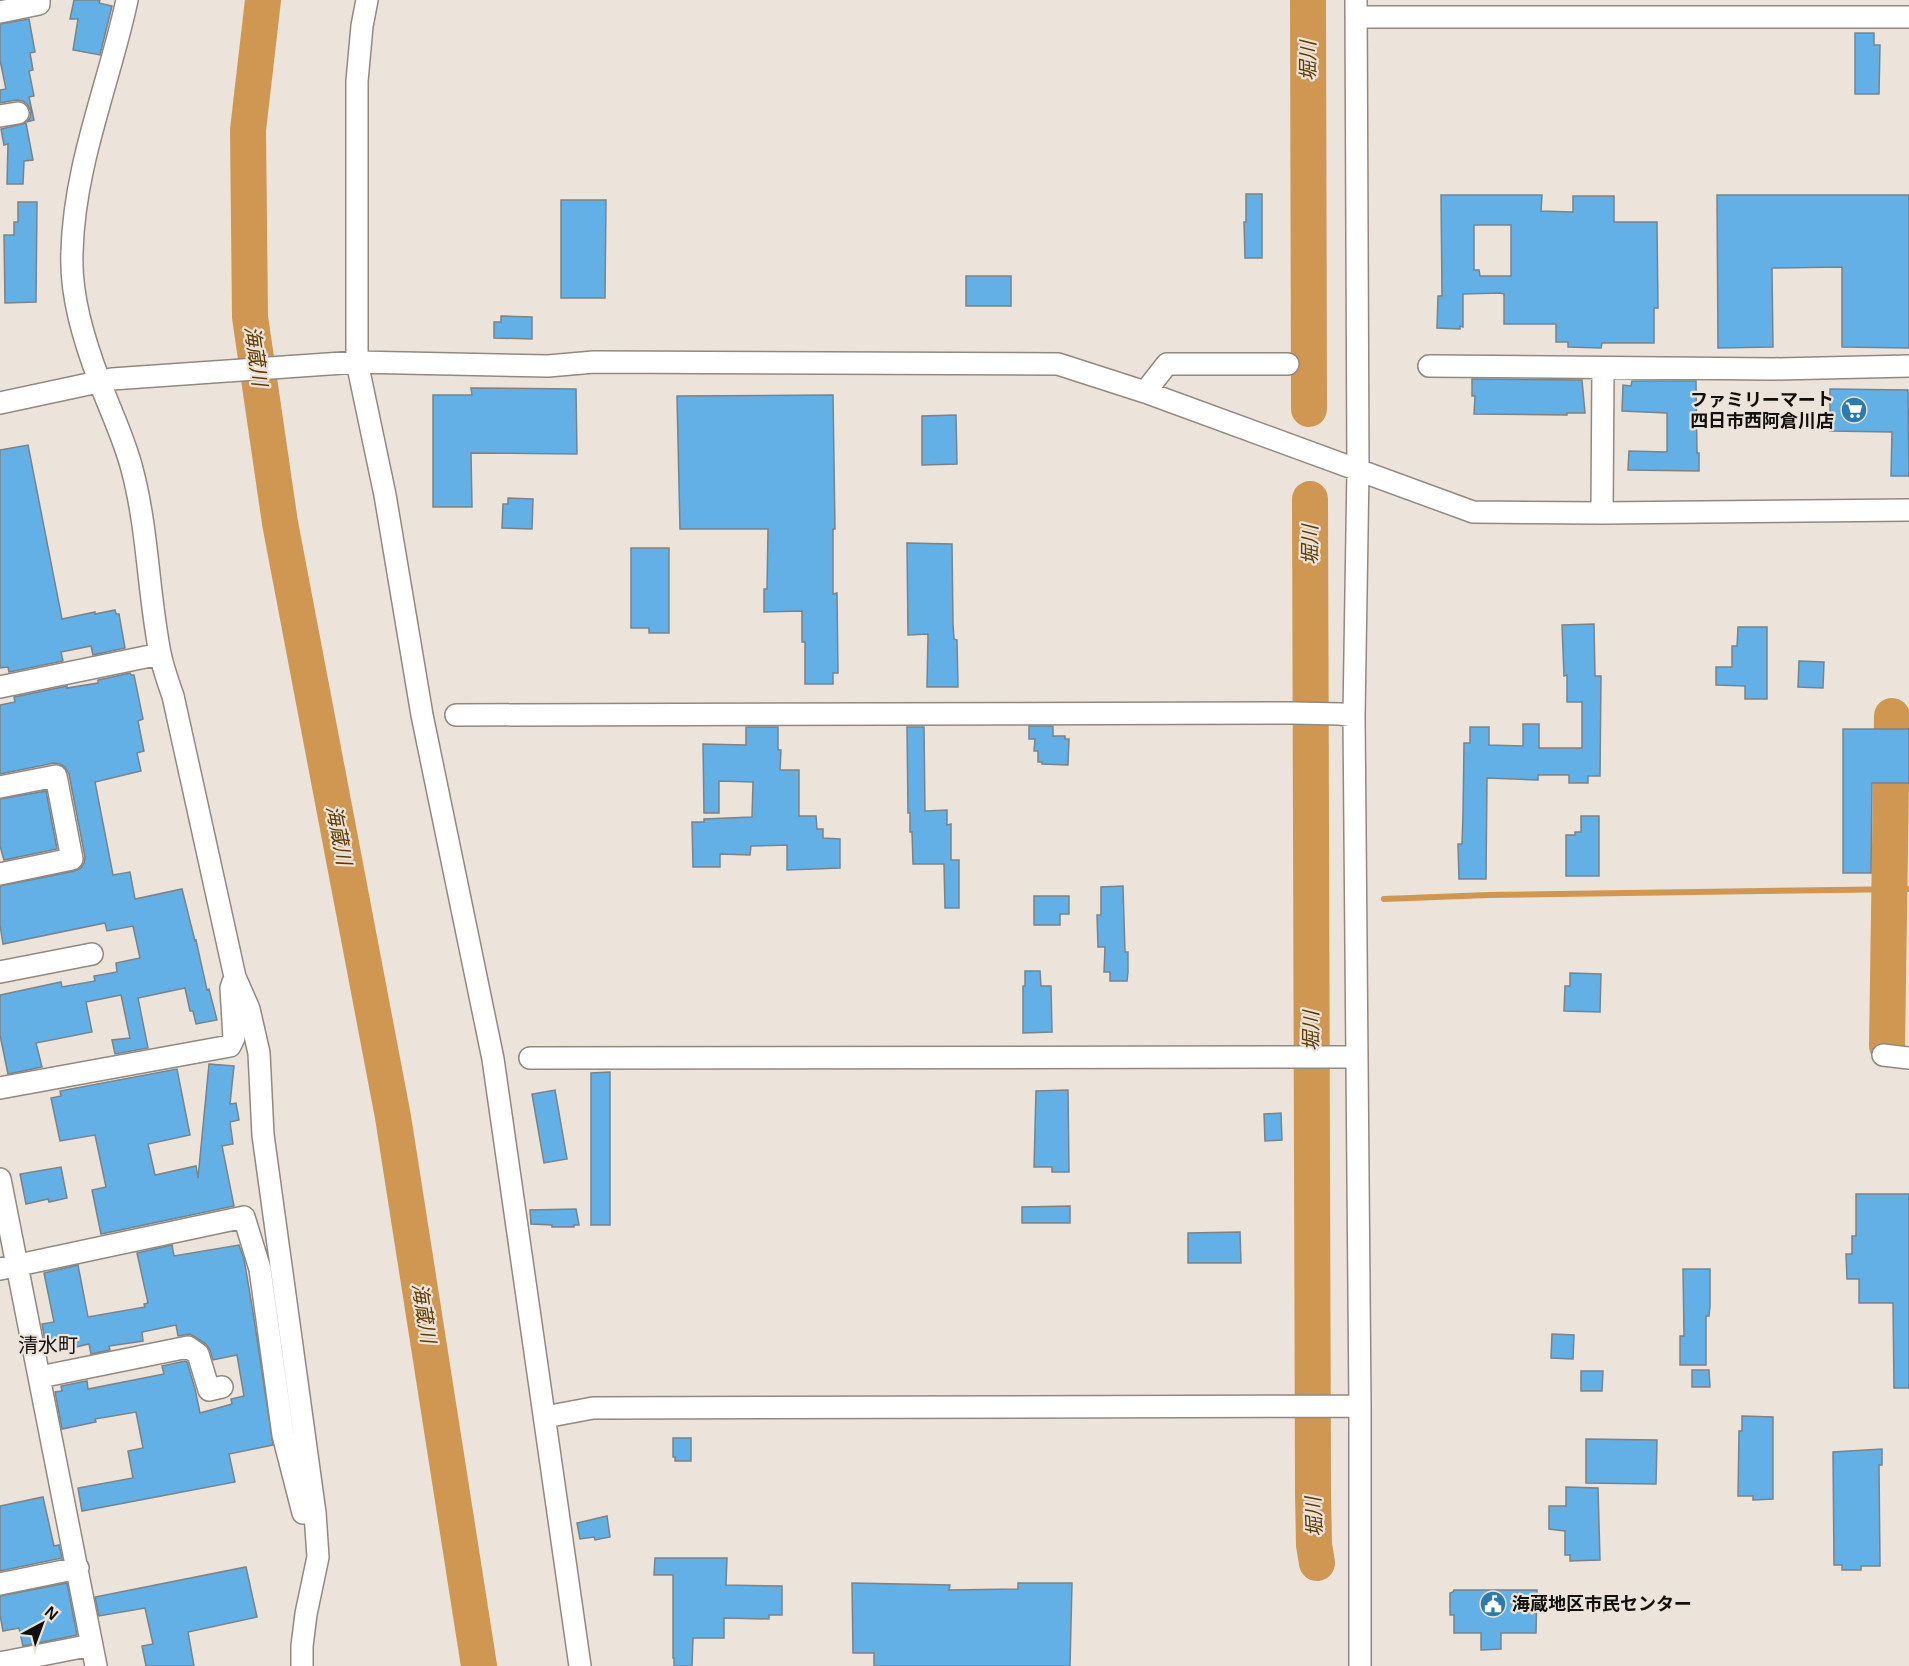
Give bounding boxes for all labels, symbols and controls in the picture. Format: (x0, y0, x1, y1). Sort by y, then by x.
water label: 堀川 (1297, 39, 1319, 81)
water label: 海蔵川 (241, 325, 271, 389)
place label: ファミリーマート 四日市西阿倉川店 (1690, 390, 1834, 431)
supermarket icon: ファミリーマート 四日市西阿倉川店 (1839, 395, 1869, 425)
water label: 堀川 (1299, 523, 1321, 565)
water label: 海蔵川 (322, 803, 356, 869)
water label: 堀川 (1300, 1009, 1322, 1051)
water label: 海蔵川 (408, 1282, 440, 1346)
district label: 清水町 (18, 1334, 78, 1356)
water label: 堀川 (1302, 1494, 1326, 1538)
public building icon: 海蔵地区市民センター (1478, 1589, 1508, 1619)
north arrow (12, 1594, 72, 1654)
place label: 海蔵地区市民センター (1512, 1594, 1692, 1614)
text: N (42, 1603, 61, 1623)

